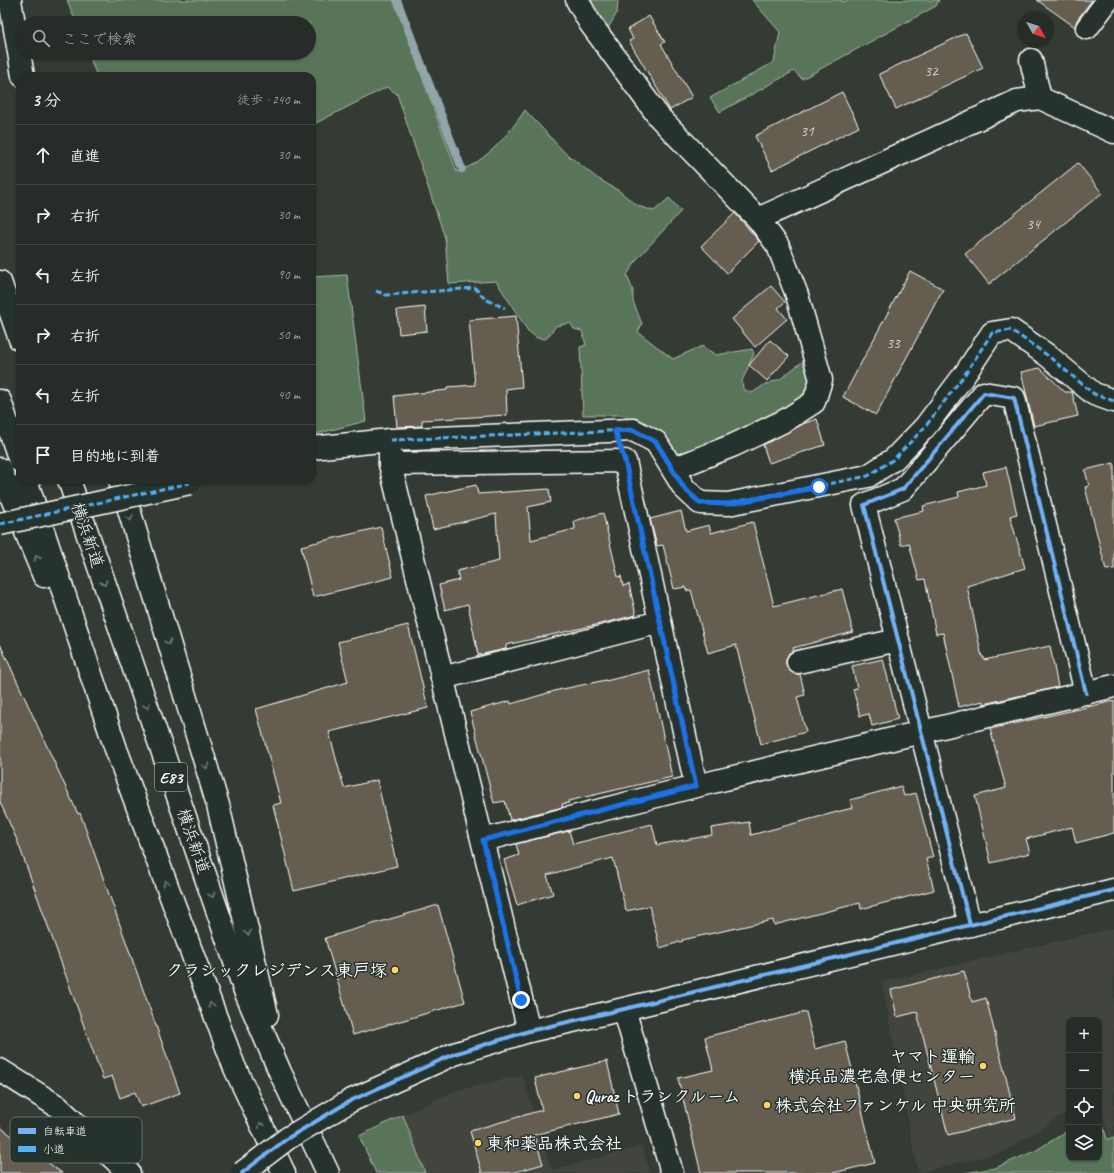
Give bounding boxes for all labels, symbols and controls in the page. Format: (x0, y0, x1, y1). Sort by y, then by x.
north arrow (1018, 12, 1054, 48)
search box (16, 16, 316, 60)
icon: search (30, 27, 52, 49)
text: ここで検索 (62, 30, 137, 49)
house number: 32 (924, 62, 939, 81)
text: 3 分 (32, 90, 61, 111)
text: 徒歩 · 240 m (237, 92, 300, 108)
house number: 31 (800, 122, 815, 141)
icon: ahead (32, 144, 54, 166)
text: 直進 (70, 147, 100, 166)
text: 30 m (278, 147, 300, 163)
icon: right (32, 204, 54, 226)
text: 右折 (70, 207, 100, 226)
text: 30 m (278, 207, 300, 223)
house number: 34 (1026, 215, 1041, 234)
icon: left (32, 264, 54, 286)
text: 左折 (70, 267, 100, 286)
text: 90 m (278, 267, 300, 283)
icon: right (32, 324, 54, 346)
text: 右折 (70, 327, 100, 346)
text: 50 m (278, 327, 300, 343)
house number: 33 (886, 334, 901, 353)
icon: left (32, 384, 54, 406)
text: 左折 (70, 387, 100, 406)
text: 40 m (278, 387, 300, 403)
icon: arrive (32, 444, 54, 466)
text: 目的地に到着 (70, 447, 160, 466)
route start (810, 478, 828, 496)
street label: 横浜新道 (67, 500, 109, 571)
one-way arrow (125, 514, 134, 521)
one-way arrow (34, 555, 42, 563)
one-way arrow (100, 579, 108, 586)
one-way arrow (163, 638, 172, 645)
one-way arrow (142, 702, 150, 709)
road number: E83 (155, 763, 187, 791)
one-way arrow (201, 763, 210, 770)
street label: 横浜新道 (173, 806, 215, 877)
one-way arrow (162, 880, 170, 887)
one-way arrow (207, 891, 216, 898)
one-way arrow (243, 930, 251, 936)
place label: クラシックレジデンス東戸塚 (166, 960, 387, 981)
marker: クラシックレジデンス東戸塚 (390, 965, 400, 975)
route end (512, 991, 530, 1009)
one-way arrow (208, 1002, 216, 1009)
map controls (1066, 1017, 1102, 1161)
button: + (1066, 1017, 1102, 1053)
place label: ヤマト運輸 横浜品濃宅急便センター (788, 1046, 976, 1087)
button: − (1066, 1053, 1102, 1089)
marker: ヤマト運輸 横浜品濃宅急便センター (978, 1061, 988, 1071)
place label: Quraz トランクルーム (585, 1086, 741, 1107)
button: locate (1066, 1089, 1102, 1125)
marker: Quraz トランクルーム (572, 1091, 582, 1101)
place label: 株式会社ファンケル 中央研究所 (775, 1095, 1016, 1116)
marker: 株式会社ファンケル 中央研究所 (762, 1100, 772, 1110)
legend (10, 1117, 142, 1163)
one-way arrow (258, 1122, 266, 1129)
text: 自転車道 (43, 1124, 87, 1138)
button: layers (1066, 1125, 1102, 1161)
place label: 東和薬品株式会社 (486, 1133, 622, 1154)
marker: 東和薬品株式会社 (473, 1138, 483, 1148)
text: 小道 (43, 1142, 65, 1156)

